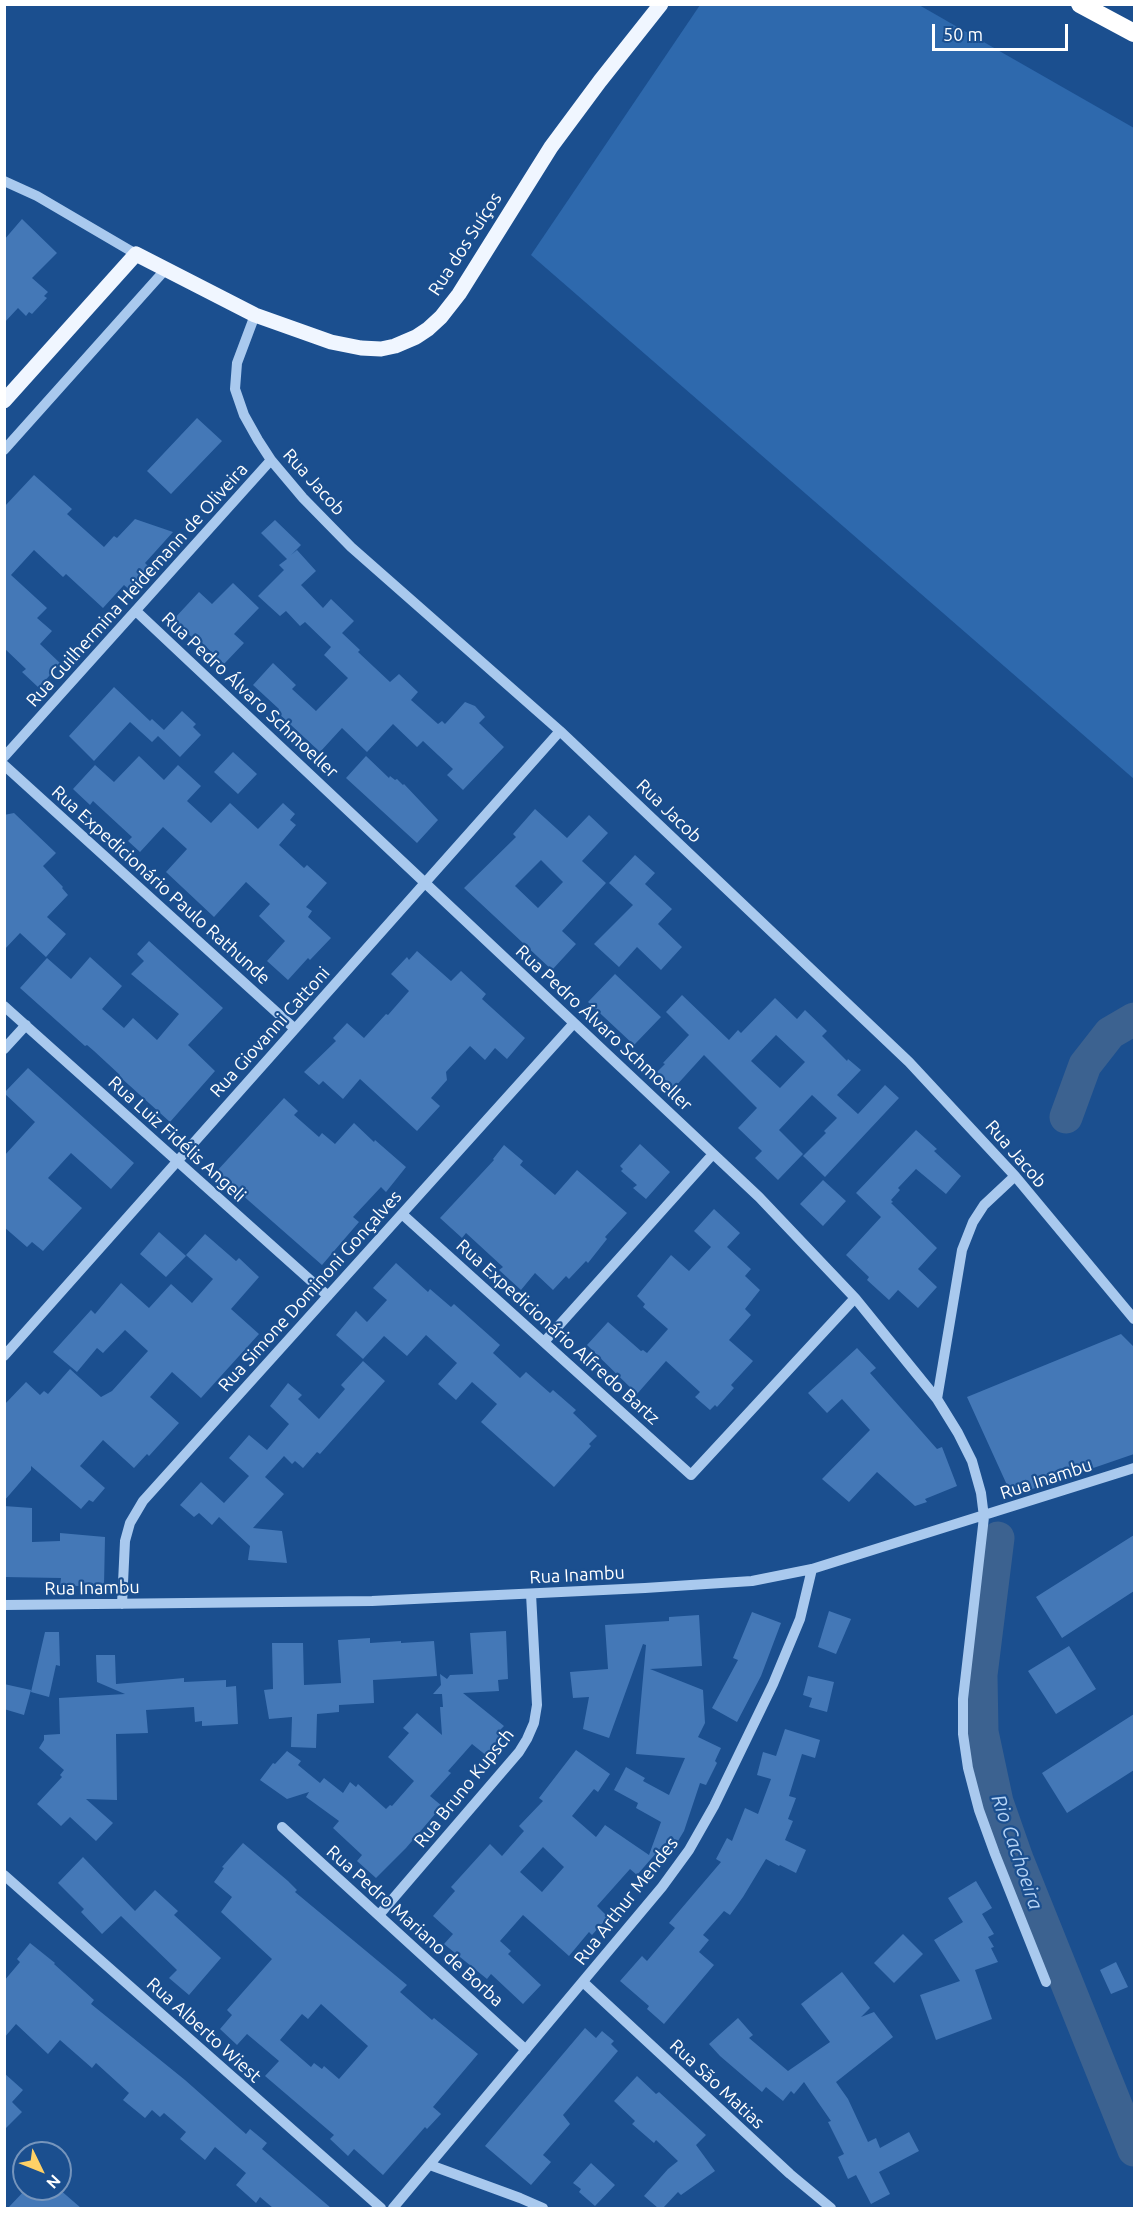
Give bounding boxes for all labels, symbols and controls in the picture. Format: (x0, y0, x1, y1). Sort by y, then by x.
scale bar (935, 12, 1072, 50)
text: 50 m (943, 24, 983, 44)
street label: Rua dos Suíços (424, 188, 506, 300)
street label: Rua Jacob (278, 444, 350, 520)
street label: Rua Guilhermina Heidemann de Oliveira (22, 459, 252, 711)
street label: Rua Pedro Álvaro Schmoeller (157, 608, 343, 782)
street label: Rua Jacob (632, 775, 706, 847)
street label: Rua Expedicionário Paulo Rathunde (47, 781, 275, 989)
street label: Rua Pedro Álvaro Schmoeller (511, 941, 697, 1115)
street label: Rua Giovanni Cattoni (206, 962, 334, 1102)
street label: Rua Luiz Fidélis Angeli (104, 1071, 250, 1207)
street label: Rua Jacob (981, 1116, 1051, 1192)
street label: Rua Simone Dominoni Gonçalves (214, 1186, 406, 1396)
street label: Rua Expedicionário Alfredo Bartz (452, 1235, 664, 1429)
street label: Rua Inambu (997, 1454, 1095, 1504)
street label: Rua Inambu (529, 1562, 625, 1588)
street label: Rua Inambu (44, 1576, 140, 1600)
street label: Rua Bruno Kupsch (410, 1724, 518, 1852)
water label: Rio Cachoeira (986, 1791, 1048, 1913)
street label: Rua Arthur Mendes (569, 1833, 683, 1969)
street label: Rua Pedro Mariano de Borba (322, 1841, 508, 2011)
street label: Rua Alberto Wiest (142, 1973, 266, 2087)
street label: Rua São Matias (665, 2035, 769, 2133)
north arrow (12, 2141, 72, 2201)
text: N (43, 2171, 64, 2192)

